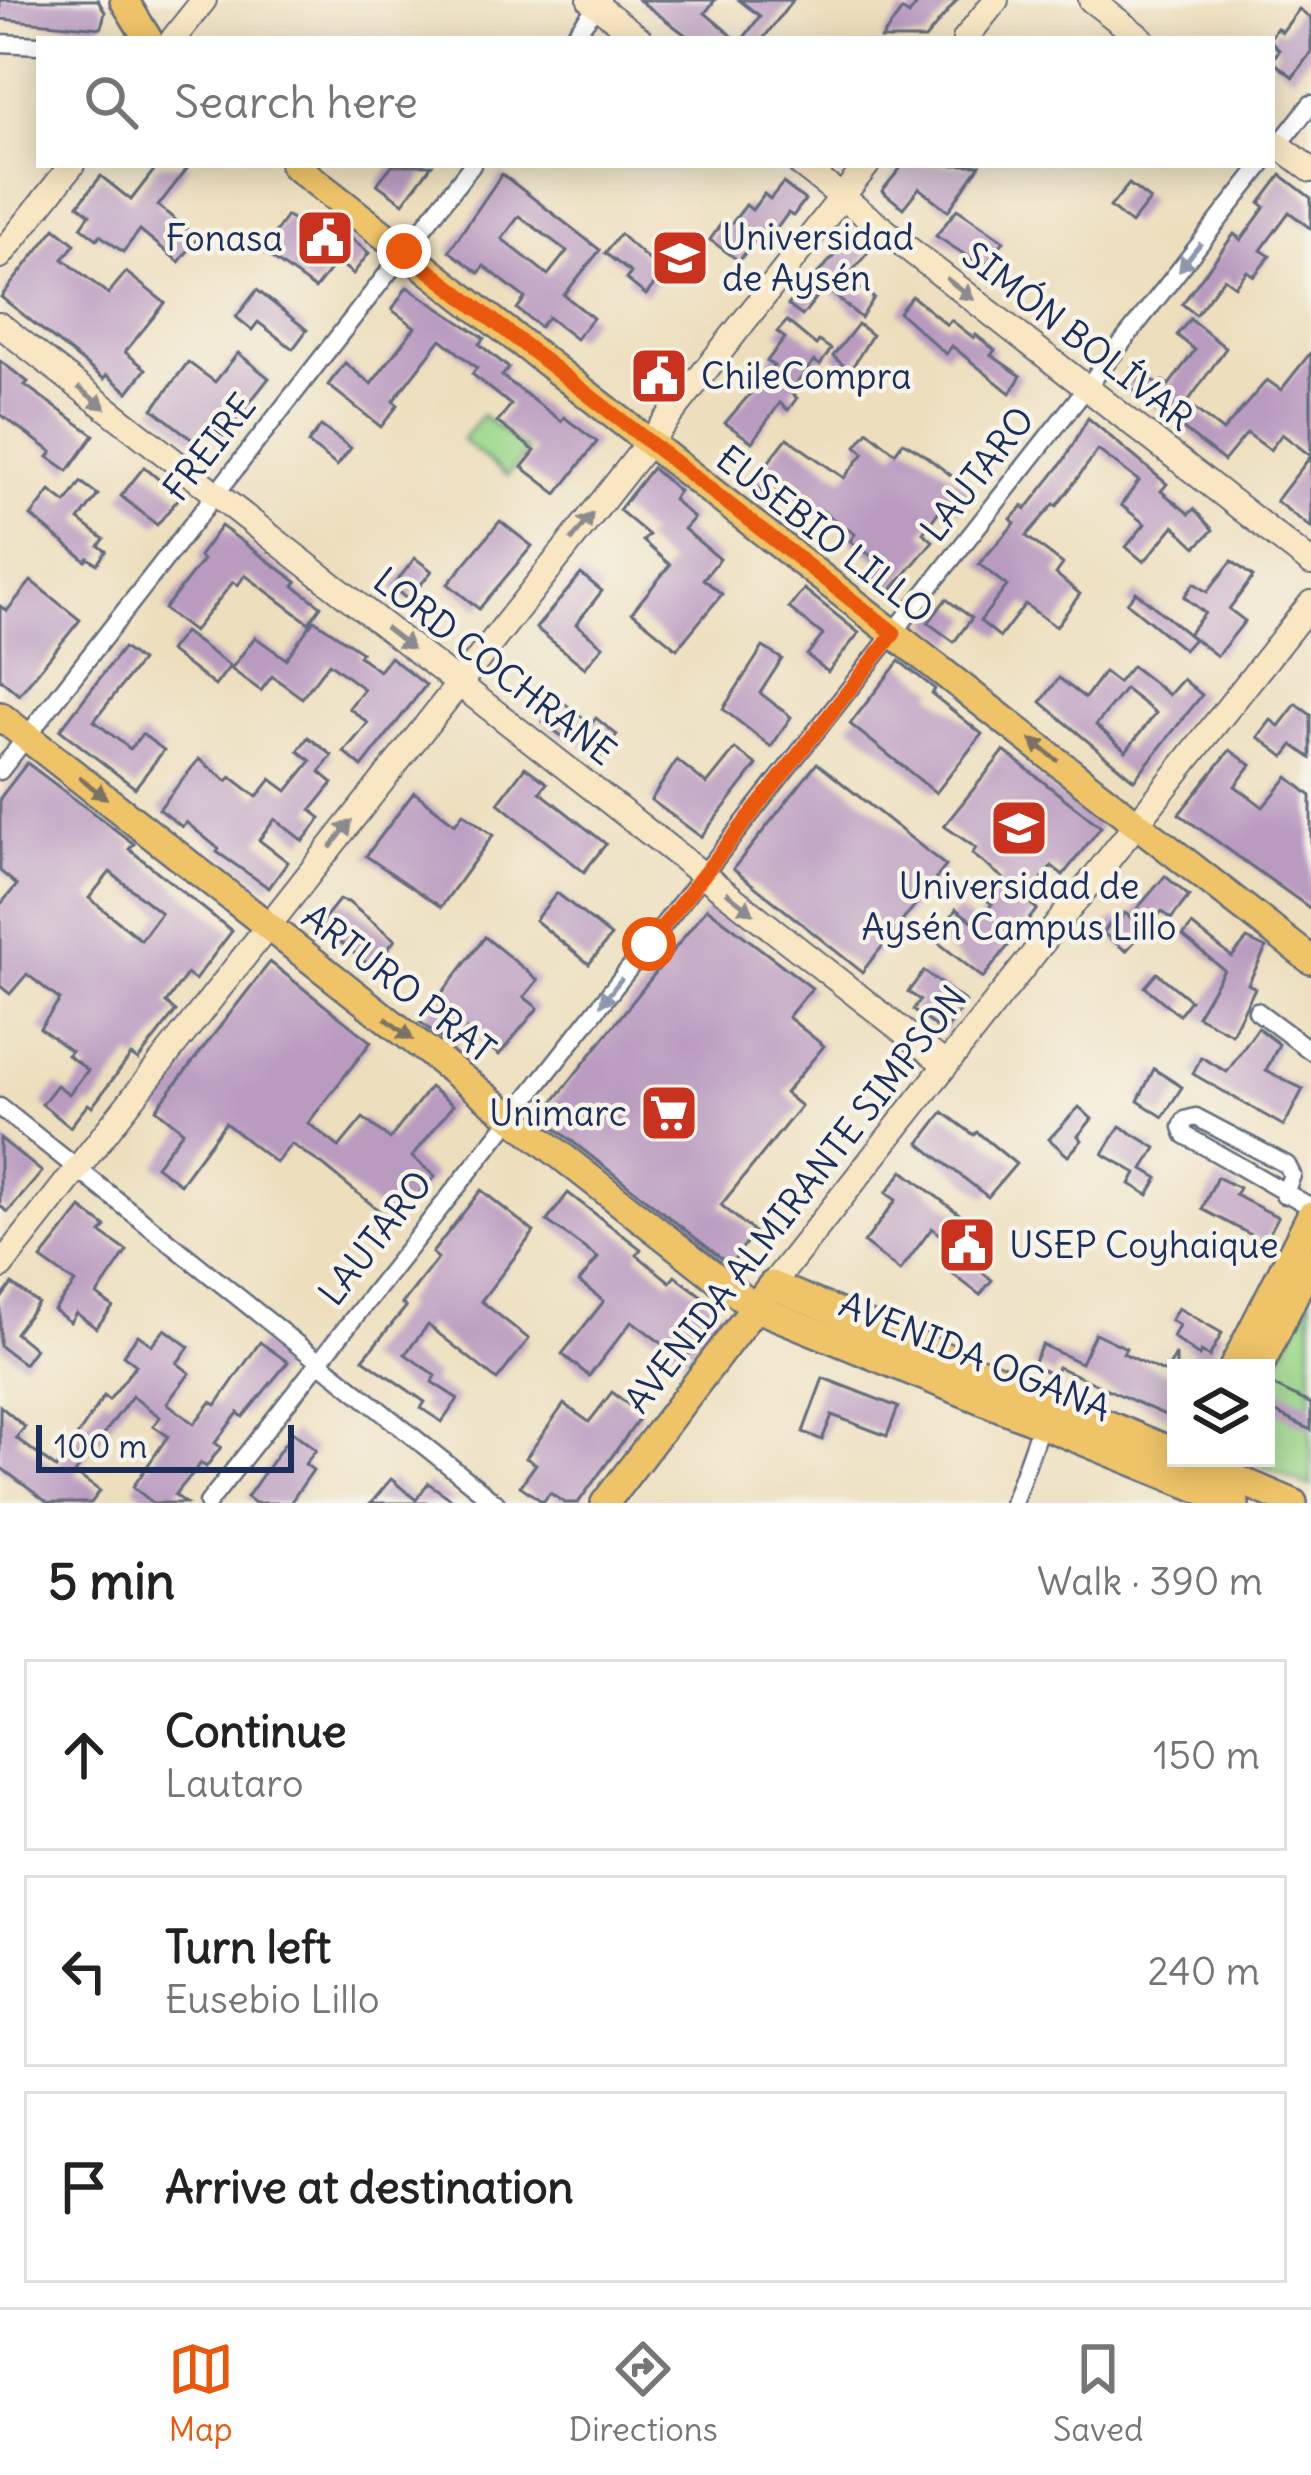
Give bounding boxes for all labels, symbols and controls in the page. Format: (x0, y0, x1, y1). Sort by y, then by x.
search box (36, 36, 1275, 168)
icon: search (78, 69, 144, 135)
text: Search here (174, 74, 418, 130)
public building icon: Fonasa (294, 207, 356, 269)
place label: Universidad de Aysén (722, 215, 914, 301)
place label: Fonasa (166, 216, 283, 261)
route end (377, 224, 431, 278)
school or university icon: Universidad de Aysén (649, 227, 711, 289)
street label: SIMÓN BOLÍVAR (953, 231, 1203, 440)
one-way arrow (1178, 241, 1203, 272)
one-way arrow (944, 276, 975, 301)
public building icon: ChileCompra (628, 345, 690, 407)
place label: ChileCompra (701, 354, 912, 399)
one-way arrow (76, 385, 107, 410)
street label: FREIRE (153, 385, 265, 510)
street label: LAUTARO (911, 398, 1044, 551)
street label: EUSEBIO LILLO (707, 436, 942, 633)
one-way arrow (569, 512, 594, 543)
street label: LORD COCHRANE (365, 558, 625, 775)
one-way arrow (384, 625, 415, 650)
one-way arrow (1029, 738, 1060, 763)
one-way arrow (77, 775, 108, 800)
school or university icon: Universidad de Aysén Campus Lillo (988, 797, 1050, 859)
one-way arrow (328, 818, 353, 849)
place label: Universidad de Aysén Campus Lillo (862, 864, 1176, 950)
one-way arrow (725, 890, 756, 915)
street label: ARTURO PRAT (293, 894, 504, 1073)
route start (622, 917, 676, 971)
one-way arrow (599, 977, 624, 1008)
street label: AVENIDA ALMIRANTE SIMPSON (615, 977, 976, 1422)
one-way arrow (384, 1016, 415, 1041)
supermarket icon: Unimarc (638, 1082, 700, 1144)
place label: Unimarc (489, 1091, 627, 1136)
street label: LAUTARO (309, 1162, 442, 1315)
public building icon: USEP Coyhaique (936, 1214, 998, 1276)
place label: USEP Coyhaique (1009, 1223, 1279, 1268)
street label: AVENIDA OGANA (833, 1282, 1117, 1431)
map controls (1167, 1359, 1275, 1467)
button: layers (1167, 1359, 1275, 1467)
scale bar (36, 1419, 294, 1472)
text: 100 m (54, 1425, 147, 1467)
text: 5 min (48, 1549, 175, 1613)
text: Walk · 390 m (1037, 1557, 1263, 1606)
text: Continue (165, 1703, 347, 1759)
icon: ahead (51, 1722, 117, 1788)
text: 150 m (1153, 1731, 1260, 1780)
text: Lautaro (165, 1759, 304, 1808)
text: Turn left (165, 1919, 331, 1975)
icon: left (51, 1938, 117, 2004)
text: 240 m (1148, 1947, 1260, 1996)
text: Eusebio Lillo (165, 1975, 380, 2024)
icon: arrive (51, 2154, 117, 2220)
text: Arrive at destination (165, 2159, 574, 2215)
tab: Map (168, 2336, 234, 2450)
tab: Directions (569, 2336, 718, 2450)
tab: Saved (1053, 2336, 1143, 2450)

